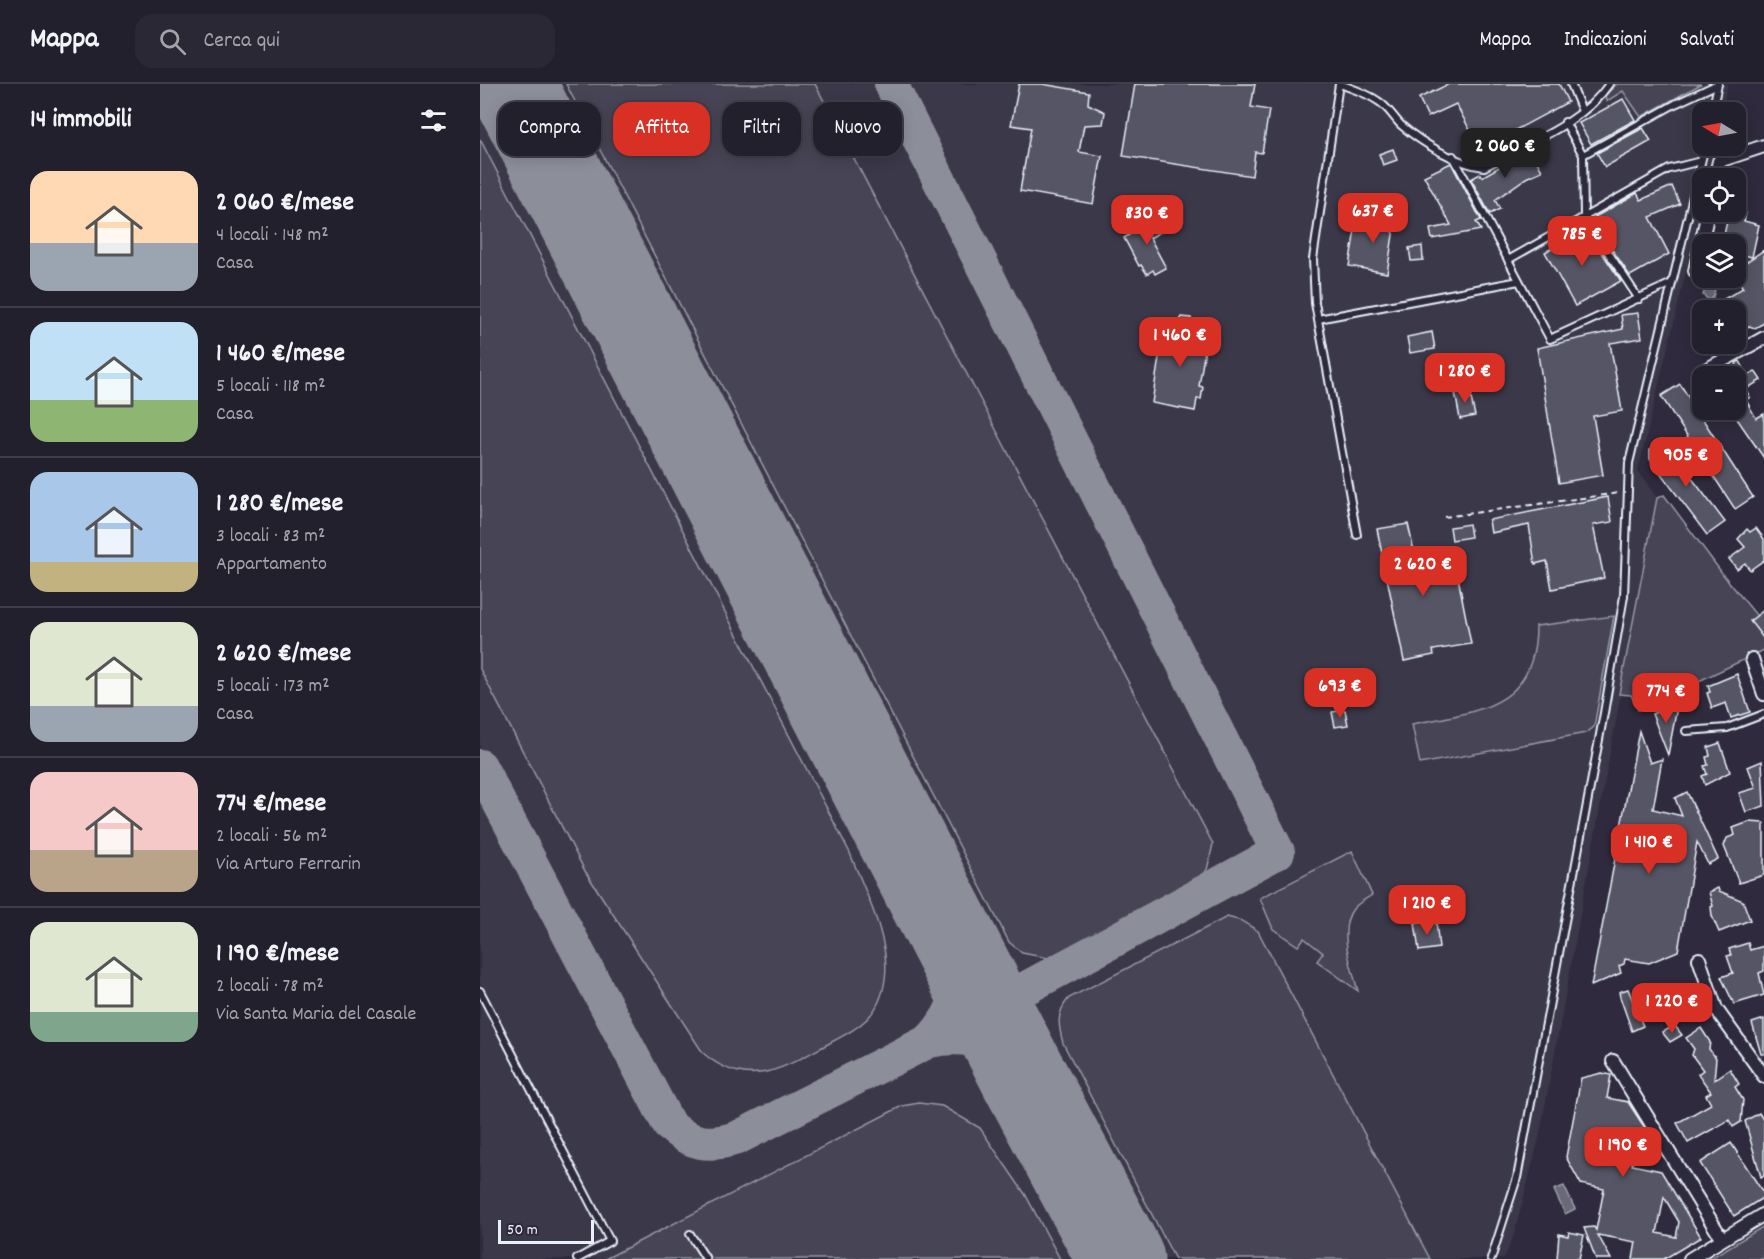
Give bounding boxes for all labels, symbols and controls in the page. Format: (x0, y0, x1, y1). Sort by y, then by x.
search box (135, 14, 555, 68)
text: Mappa (30, 21, 99, 61)
icon: search (156, 25, 189, 58)
text: Cerca qui (204, 26, 280, 57)
text: Mappa (1479, 26, 1531, 56)
text: Indicazioni (1564, 26, 1647, 56)
text: Salvati (1680, 26, 1734, 56)
text: 14 immobili (30, 102, 131, 139)
chip: Compra (498, 102, 601, 156)
chip: Affitta (613, 102, 710, 156)
chip: Filtri (722, 102, 801, 156)
chip: Nuovo (813, 102, 902, 156)
north arrow (1692, 102, 1746, 156)
map controls (1692, 102, 1746, 420)
icon: filters (417, 104, 450, 137)
pin: 2 060 € (1450, 128, 1560, 179)
text: 2 060 € (1475, 133, 1535, 161)
button: locate (1692, 168, 1746, 222)
text: 2 060 €/mese (216, 185, 354, 222)
pin: 637 € (1331, 193, 1415, 244)
icon: home (78, 195, 150, 267)
pin: 830 € (1105, 195, 1189, 246)
text: 637 € (1352, 198, 1394, 226)
text: 830 € (1125, 200, 1169, 228)
pin: 785 € (1540, 216, 1624, 267)
text: 785 € (1562, 221, 1602, 249)
text: 4 locali · 148 m² (216, 222, 328, 250)
button: layers (1692, 234, 1746, 288)
text: Casa (216, 250, 253, 278)
button: + (1692, 300, 1746, 354)
pin: 1 460 € (1125, 317, 1235, 368)
text: 1 460 € (1153, 322, 1207, 350)
text: 1 460 €/mese (216, 336, 345, 373)
icon: home (78, 346, 150, 418)
pin: 1 280 € (1410, 353, 1520, 404)
text: 1 280 € (1439, 358, 1491, 386)
button: − (1692, 366, 1746, 420)
text: 5 locali · 118 m² (216, 373, 325, 401)
text: Casa (216, 401, 253, 429)
pin: 905 € (1644, 437, 1728, 488)
text: 905 € (1663, 442, 1709, 470)
text: 1 280 €/mese (216, 486, 343, 523)
icon: home (78, 496, 150, 568)
text: 3 locali · 83 m² (216, 523, 325, 551)
pin: 2 620 € (1368, 546, 1478, 597)
text: Appartamento (216, 551, 327, 579)
text: 2 620 € (1394, 551, 1452, 579)
text: 2 620 €/mese (216, 636, 351, 673)
icon: home (78, 646, 150, 718)
pin: 693 € (1298, 668, 1382, 719)
text: 5 locali · 173 m² (216, 673, 330, 701)
text: 693 € (1318, 673, 1362, 701)
pin: 774 € (1624, 673, 1708, 724)
text: 774 € (1646, 678, 1686, 706)
text: Casa (216, 701, 253, 729)
text: 774 €/mese (216, 786, 326, 823)
icon: home (78, 796, 150, 868)
text: 2 locali · 56 m² (216, 823, 327, 851)
pin: 1 410 € (1594, 824, 1704, 875)
text: 1 410 € (1625, 829, 1673, 857)
text: Via Arturo Ferrarin (216, 851, 361, 879)
pin: 1 210 € (1372, 885, 1482, 936)
text: 1 210 € (1403, 890, 1451, 918)
text: 1 190 €/mese (216, 936, 339, 973)
icon: home (78, 946, 150, 1018)
text: 2 locali · 78 m² (216, 973, 324, 1001)
pin: 1 220 € (1617, 983, 1727, 1034)
text: 1 220 € (1645, 988, 1699, 1016)
text: Via Santa Maria del Casale (216, 1001, 416, 1029)
pin: 1 190 € (1568, 1127, 1678, 1178)
text: 1 190 € (1598, 1132, 1648, 1160)
scale bar (498, 1217, 594, 1244)
text: 50 m (507, 1219, 538, 1242)

